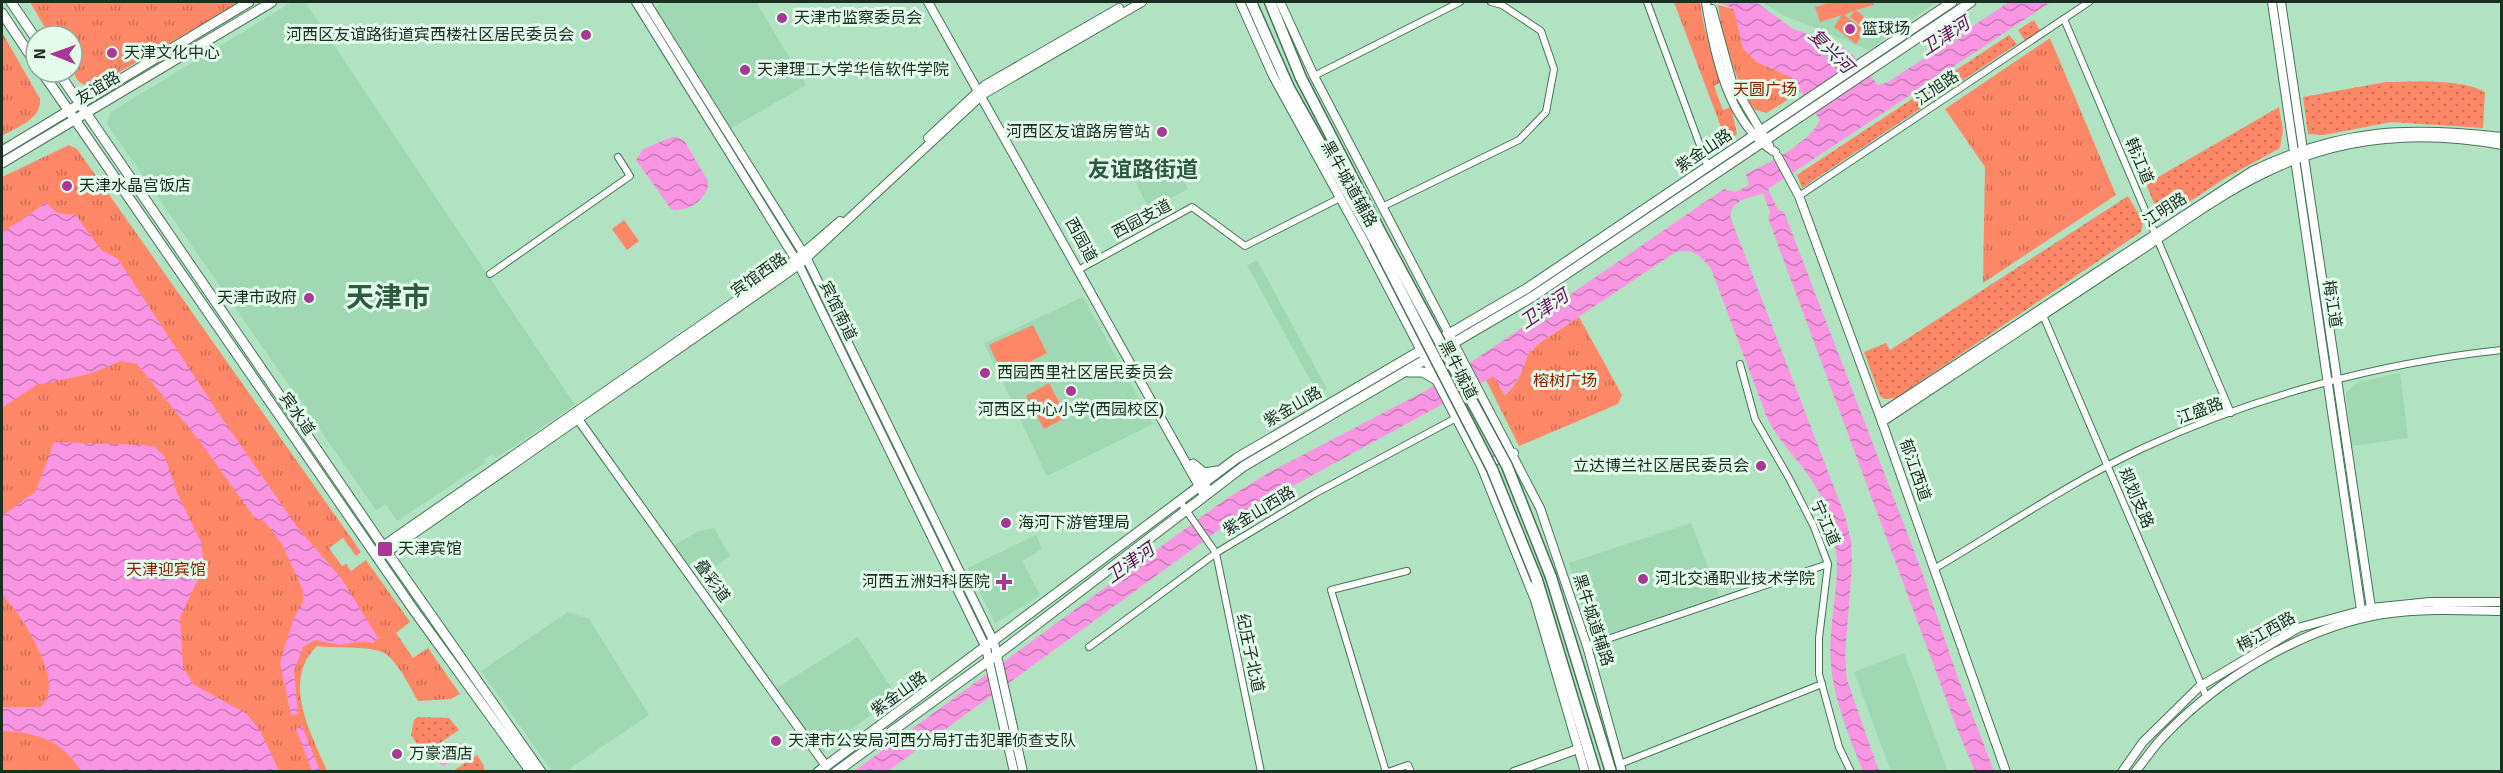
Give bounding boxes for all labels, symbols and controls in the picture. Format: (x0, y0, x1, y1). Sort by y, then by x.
place label: 天津市监察委员会 (794, 8, 922, 28)
water label: 卫津河 (1916, 10, 1976, 60)
marker: 天津市监察委员会 (775, 11, 789, 25)
place label: 篮球场 (1862, 19, 1910, 39)
marker: 篮球场 (1843, 22, 1857, 36)
north arrow (24, 24, 84, 84)
water label: 复兴河 (1804, 24, 1860, 80)
place label: 河西区友谊路街道宾西楼社区居民委员会 (286, 25, 574, 45)
marker: 河西区友谊路街道宾西楼社区居民委员会 (579, 28, 593, 42)
place label: 天津文化中心 (124, 43, 220, 63)
marker: 天津文化中心 (105, 46, 119, 60)
text: N (30, 48, 50, 59)
place label: 天津理工大学华信软件学院 (757, 60, 949, 80)
marker: 天津理工大学华信软件学院 (738, 63, 752, 77)
street label: 江旭路 (1912, 66, 1962, 110)
street label: 友谊路 (72, 67, 124, 109)
park label: 天圆广场 (1733, 80, 1797, 100)
place label: 河西区友谊路房管站 (1006, 122, 1150, 142)
marker: 河西区友谊路房管站 (1155, 125, 1169, 139)
street label: 紫金山路 (1672, 125, 1736, 177)
street label: 韩江道 (2120, 135, 2158, 187)
street label: 黑牛城道辅路 (1317, 137, 1381, 231)
district label: 友谊路街道 (1088, 156, 1198, 183)
place label: 天津水晶宫饭店 (79, 176, 191, 196)
marker: 天津水晶宫饭店 (60, 179, 74, 193)
street label: 江明路 (2139, 189, 2191, 231)
street label: 西园支道 (1109, 195, 1175, 243)
street label: 西园道 (1061, 214, 1101, 266)
street label: 宾馆西路 (727, 248, 791, 302)
street label: 宾馆南道 (815, 278, 861, 344)
street label: 梅江道 (2318, 279, 2346, 329)
district label: 天津市 (346, 281, 430, 315)
water label: 卫津河 (1515, 283, 1575, 333)
place label: 天津市政府 (217, 288, 297, 308)
marker: 天津市政府 (302, 291, 316, 305)
street label: 黑牛城道 (1435, 337, 1481, 403)
place label: 西园西里社区居民委员会 (997, 363, 1173, 383)
marker: 西园西里社区居民委员会 (978, 366, 992, 380)
park label: 榕树广场 (1533, 371, 1597, 391)
street label: 紫金山路 (1260, 382, 1326, 432)
marker: 河西区中心小学(西园校区) (1064, 384, 1078, 398)
street label: 宾水道 (275, 389, 319, 439)
street label: 江盛路 (2174, 393, 2226, 429)
place label: 河西区中心小学(西园校区) (978, 400, 1164, 420)
street label: 郁江西道 (1895, 436, 1935, 504)
place label: 立达博兰社区居民委员会 (1573, 456, 1749, 476)
marker: 立达博兰社区居民委员会 (1754, 459, 1768, 473)
street label: 规划支路 (2114, 465, 2158, 531)
street label: 紫金山西路 (1220, 482, 1298, 540)
street label: 宁江道 (1806, 497, 1844, 549)
place label: 海河下游管理局 (1018, 513, 1130, 533)
marker: 海河下游管理局 (999, 516, 1013, 530)
water label: 卫津河 (1102, 537, 1161, 587)
place label: 天津宾馆 (398, 539, 462, 559)
marker: 天津宾馆 (376, 540, 394, 558)
street label: 叠彩道 (690, 556, 734, 606)
park label: 天津迎宾馆 (126, 560, 206, 580)
place label: 河北交通职业技术学院 (1655, 569, 1815, 589)
street label: 黑牛城道辅路 (1569, 571, 1617, 669)
place label: 河西五洲妇科医院 (862, 572, 990, 592)
marker: 河北交通职业技术学院 (1636, 572, 1650, 586)
marker: 河西五洲妇科医院 (995, 573, 1013, 591)
street label: 梅江西路 (2233, 608, 2299, 656)
street label: 纪庄子北道 (1232, 612, 1268, 694)
street label: 紫金山路 (867, 667, 931, 721)
place label: 天津市公安局河西分局打击犯罪侦查支队 (788, 731, 1076, 751)
marker: 天津市公安局河西分局打击犯罪侦查支队 (769, 734, 783, 748)
place label: 万豪酒店 (409, 744, 473, 764)
marker: 万豪酒店 (390, 747, 404, 761)

